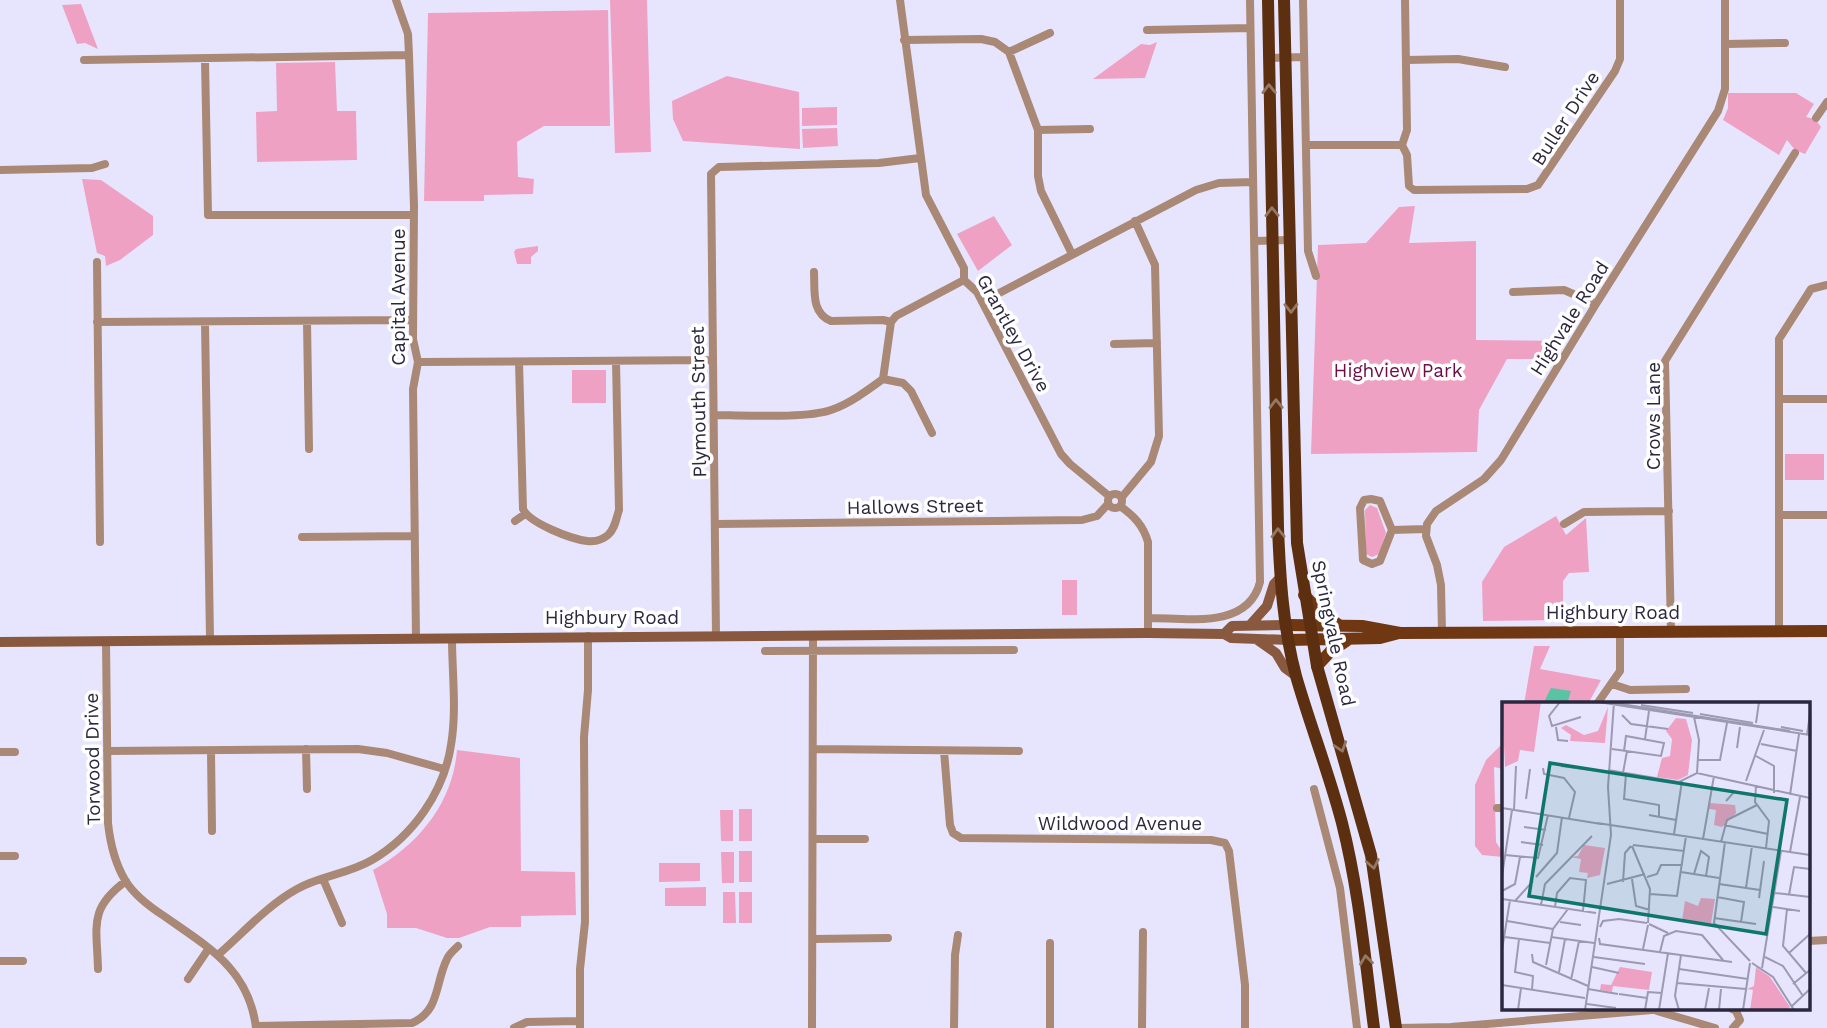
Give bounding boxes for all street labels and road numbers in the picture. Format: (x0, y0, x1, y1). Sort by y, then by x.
street label: Buller Drive (1526, 67, 1604, 170)
street label: Capital Avenue (387, 228, 410, 366)
street label: Highvale Road (1525, 257, 1614, 380)
street label: Grantley Drive (972, 270, 1055, 396)
street label: Plymouth Street (686, 326, 711, 478)
street label: Crows Lane (1642, 362, 1665, 470)
street label: Hallows Street (846, 494, 984, 519)
street label: Springvale Road (1307, 558, 1360, 708)
street label: Highbury Road (1546, 601, 1680, 624)
street label: Highbury Road (545, 606, 679, 629)
street label: Torwood Drive (80, 693, 105, 825)
street label: Wildwood Avenue (1038, 812, 1202, 835)

